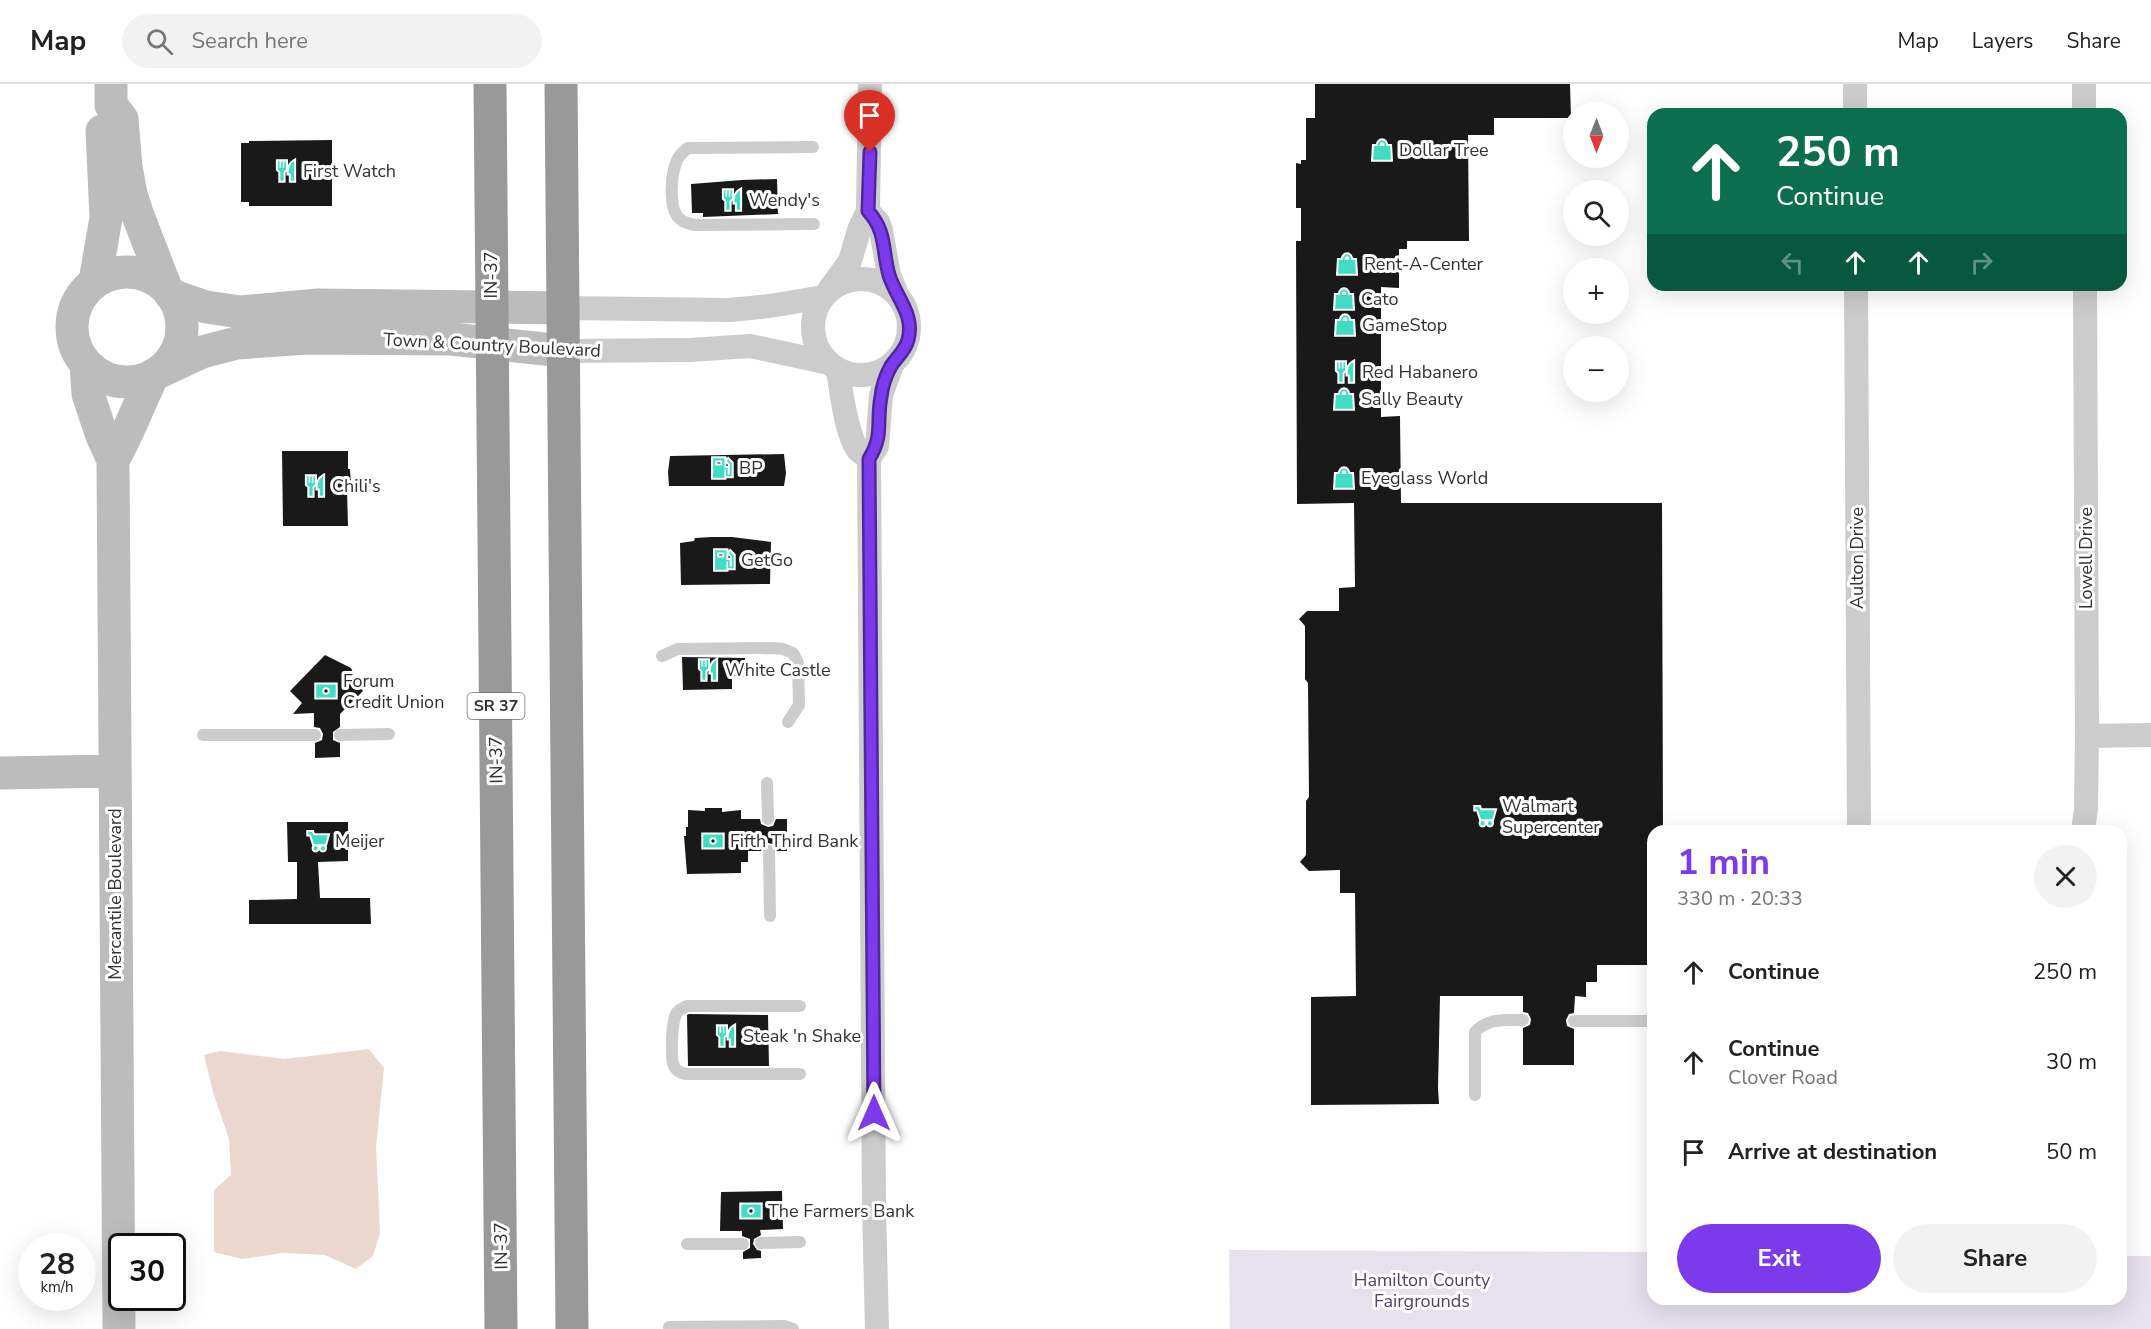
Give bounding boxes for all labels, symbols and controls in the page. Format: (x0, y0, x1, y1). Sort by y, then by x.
search box (122, 14, 542, 68)
text: Map (30, 22, 86, 60)
icon: search (143, 25, 176, 58)
text: Search here (191, 26, 308, 56)
text: Map (1897, 27, 1939, 55)
text: Layers (1972, 27, 2033, 55)
text: Share (2066, 27, 2121, 55)
pin (844, 90, 895, 152)
icon: arrive (853, 99, 886, 132)
north arrow (1563, 102, 1629, 168)
map controls (1563, 102, 1629, 402)
text: 250 m (1776, 124, 1900, 181)
icon: ahead (1677, 132, 1755, 210)
shop icon: Dollar Tree (1370, 138, 1394, 162)
place label: Dollar Tree (1399, 138, 1489, 162)
restaurant icon: First Watch (274, 159, 298, 183)
place label: First Watch (303, 159, 396, 183)
text: Continue (1776, 178, 1884, 215)
button: search (1563, 180, 1629, 246)
restaurant icon: Wendy's (720, 188, 744, 212)
place label: Wendy's (749, 188, 820, 212)
icon: left (1776, 246, 1809, 279)
icon: ahead (1839, 246, 1872, 279)
icon: ahead (1902, 246, 1935, 279)
icon: right (1965, 246, 1998, 279)
street label: IN-37 (479, 251, 503, 299)
shop icon: Rent-A-Center (1335, 252, 1359, 276)
place label: Rent-A-Center (1364, 252, 1484, 276)
button: + (1563, 258, 1629, 324)
shop icon: Cato (1332, 287, 1356, 311)
place label: Cato (1361, 287, 1399, 311)
shop icon: GameStop (1333, 313, 1357, 337)
place label: GameStop (1362, 313, 1447, 337)
street label: Town & Country Boulevard (383, 327, 601, 363)
button: − (1563, 336, 1629, 402)
restaurant icon: Red Habanero (1333, 360, 1357, 384)
place label: Red Habanero (1362, 360, 1478, 384)
shop icon: Sally Beauty (1332, 387, 1356, 411)
place label: Sally Beauty (1361, 387, 1464, 411)
fuel station icon: BP (710, 456, 734, 480)
place label: BP (739, 456, 763, 480)
shop icon: Eyeglass World (1332, 466, 1356, 490)
place label: Eyeglass World (1361, 466, 1488, 490)
restaurant icon: Chili's (303, 474, 327, 498)
place label: Chili's (332, 474, 381, 498)
street label: Aulton Drive (1845, 507, 1869, 609)
street label: Lowell Drive (2074, 507, 2098, 609)
fuel station icon: GetGo (712, 548, 736, 572)
place label: GetGo (741, 548, 793, 572)
restaurant icon: White Castle (696, 658, 720, 682)
place label: White Castle (725, 658, 831, 682)
place label: Forum Credit Union (343, 669, 444, 714)
bank icon: Forum Credit Union (314, 679, 338, 703)
road number: SR 37 (468, 693, 524, 719)
street label: IN-37 (484, 736, 508, 784)
place label: Walmart Supercenter (1502, 794, 1600, 839)
supermarket icon: Walmart Supercenter (1473, 804, 1497, 828)
street label: Mercantile Boulevard (103, 808, 127, 980)
supermarket icon: Meijer (306, 829, 330, 853)
place label: Meijer (335, 829, 385, 853)
bank icon: Fifth Third Bank (701, 829, 725, 853)
place label: Fifth Third Bank (730, 829, 859, 853)
text: 1 min (1677, 838, 1770, 887)
button: close (2034, 845, 2097, 908)
text: 330 m · 20:33 (1677, 885, 1803, 912)
icon: ahead (1677, 956, 1710, 989)
text: Continue (1728, 957, 1819, 987)
text: 250 m (2033, 957, 2097, 987)
restaurant icon: Steak 'n Shake (714, 1024, 738, 1048)
place label: Steak 'n Shake (743, 1024, 861, 1048)
text: Continue (1728, 1034, 1819, 1064)
icon: ahead (1677, 1046, 1710, 1079)
text: 30 m (2046, 1047, 2097, 1077)
text: Clover Road (1728, 1064, 1838, 1091)
position arrow (842, 1081, 906, 1145)
icon: arrive (1677, 1136, 1710, 1169)
text: Arrive at destination (1728, 1137, 1937, 1167)
text: 50 m (2046, 1137, 2097, 1167)
bank icon: The Farmers Bank (739, 1199, 763, 1223)
place label: The Farmers Bank (768, 1199, 915, 1223)
street label: IN-37 (489, 1222, 513, 1270)
button: Exit (1677, 1224, 1881, 1293)
button: Share (1893, 1224, 2097, 1293)
speed limit sign: 30 (108, 1233, 186, 1311)
text: 28 (39, 1244, 75, 1285)
park label: Hamilton County Fairgrounds (1354, 1268, 1491, 1313)
text: km/h (40, 1277, 74, 1297)

